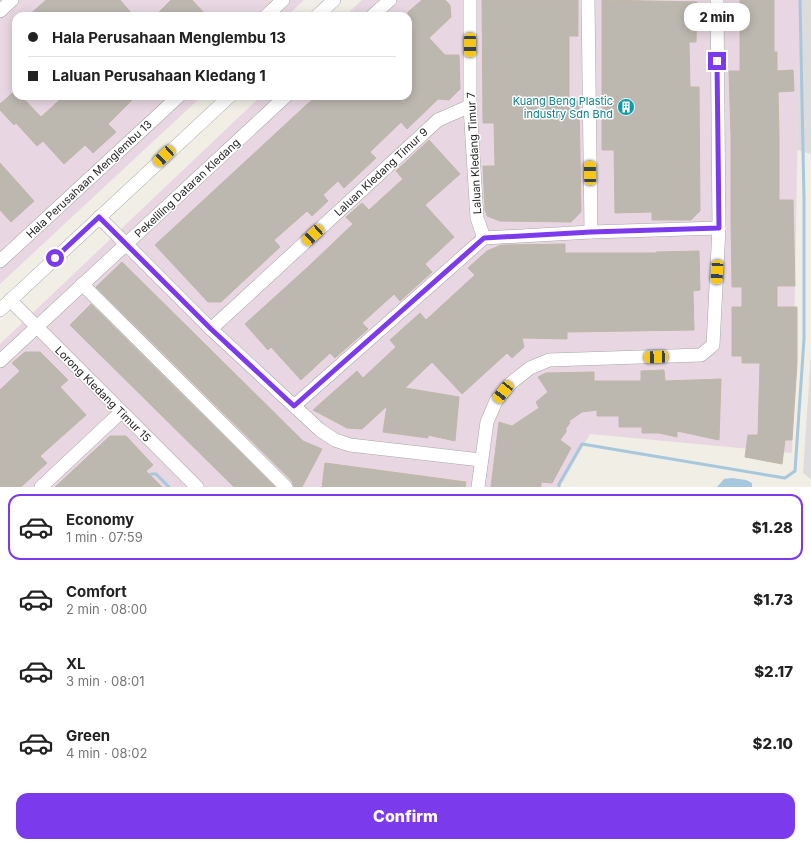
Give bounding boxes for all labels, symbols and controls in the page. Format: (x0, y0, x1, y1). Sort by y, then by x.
callout: 2 min (684, 3, 750, 31)
text: 2 min (699, 9, 735, 25)
text: Hala Perusahaan Menglembu 13 (52, 28, 286, 47)
car (464, 33, 476, 57)
route end (708, 52, 726, 70)
text: Laluan Perusahaan Kledang 1 (52, 66, 266, 85)
street label: Laluan Kledang Timur 7 (464, 92, 484, 214)
place label: Kuang Beng Plastic industry Sdn Bhd (513, 94, 613, 121)
building icon: Kuang Beng Plastic industry Sdn Bhd (616, 97, 636, 117)
street label: Hala Perusahaan Menglembu 13 (23, 117, 155, 241)
street label: Laluan Kledang Timur 9 (331, 125, 431, 219)
street label: Pekeliling Dataran Kledang (131, 135, 243, 241)
car (151, 143, 177, 169)
car (584, 161, 596, 185)
car (300, 222, 326, 248)
route start (46, 249, 64, 267)
car (710, 260, 724, 284)
street label: Lorong Kledang Timur 15 (52, 343, 154, 445)
car (644, 351, 668, 363)
car (491, 379, 515, 405)
icon: car (18, 509, 54, 545)
text: Economy (66, 510, 134, 529)
text: $1.28 (752, 518, 793, 537)
text: 1 min · 07:59 (66, 529, 143, 545)
icon: car (18, 581, 54, 617)
text: Comfort (66, 582, 127, 601)
text: $1.73 (753, 590, 793, 609)
text: 2 min · 08:00 (66, 601, 147, 617)
icon: car (18, 653, 54, 689)
text: XL (66, 654, 86, 673)
text: $2.17 (754, 662, 793, 681)
text: 3 min · 08:01 (66, 673, 144, 689)
icon: car (18, 725, 54, 761)
text: Green (66, 726, 110, 745)
text: $2.10 (753, 734, 793, 753)
text: 4 min · 08:02 (66, 745, 147, 761)
button: Confirm (16, 793, 795, 839)

